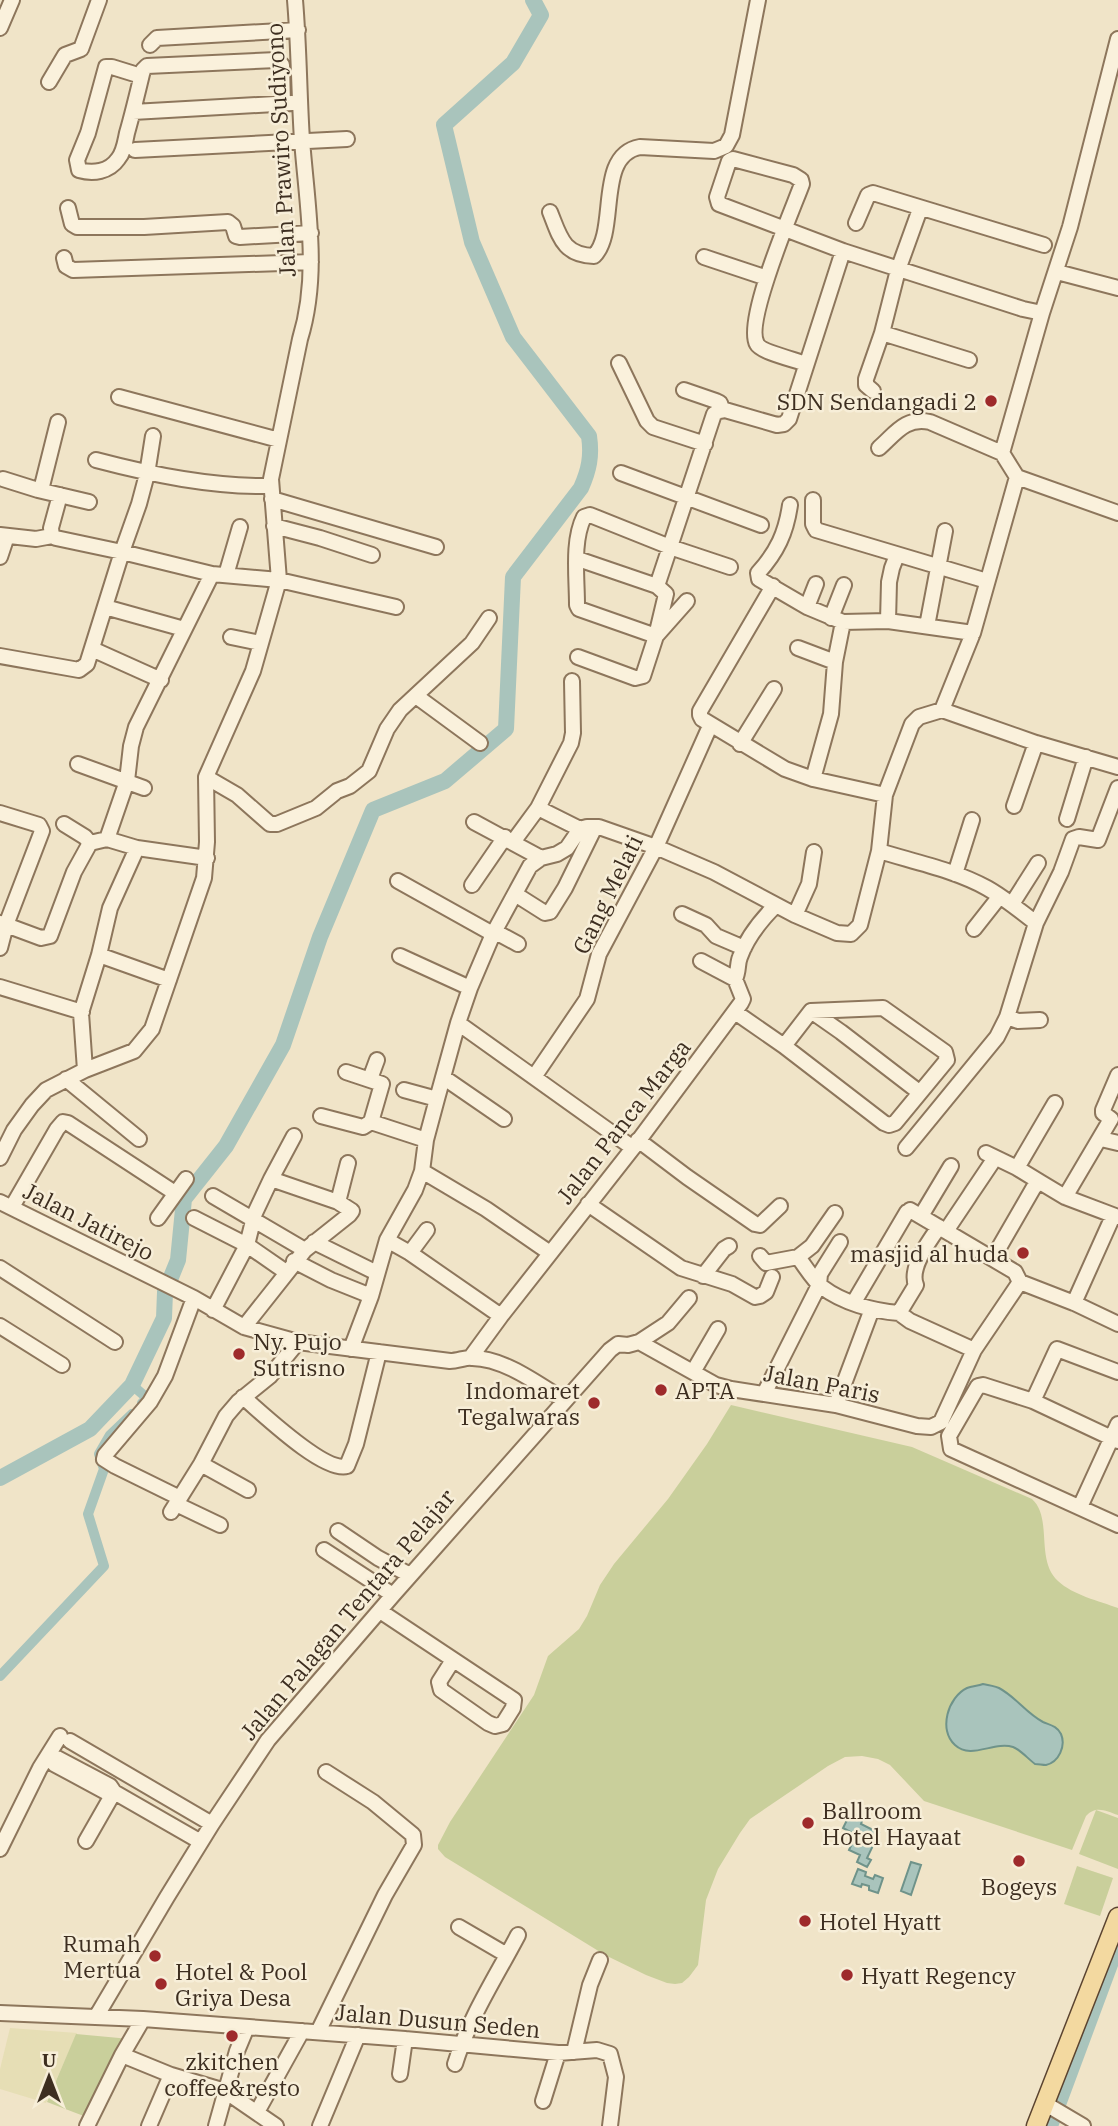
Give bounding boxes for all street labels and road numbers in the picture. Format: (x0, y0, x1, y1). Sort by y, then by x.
street label: Jalan Prawiro Sudiyono (258, 22, 302, 278)
street label: Gang Melati (565, 829, 649, 959)
street label: Jalan Panca Marga (549, 1032, 697, 1210)
street label: Jalan Jatirejo (18, 1175, 160, 1267)
street label: Jalan Paris (761, 1357, 883, 1409)
street label: Jalan Palagan Tentara Pelajar (233, 1482, 461, 1746)
street label: Jalan Dusun Seden (334, 1996, 542, 2044)

